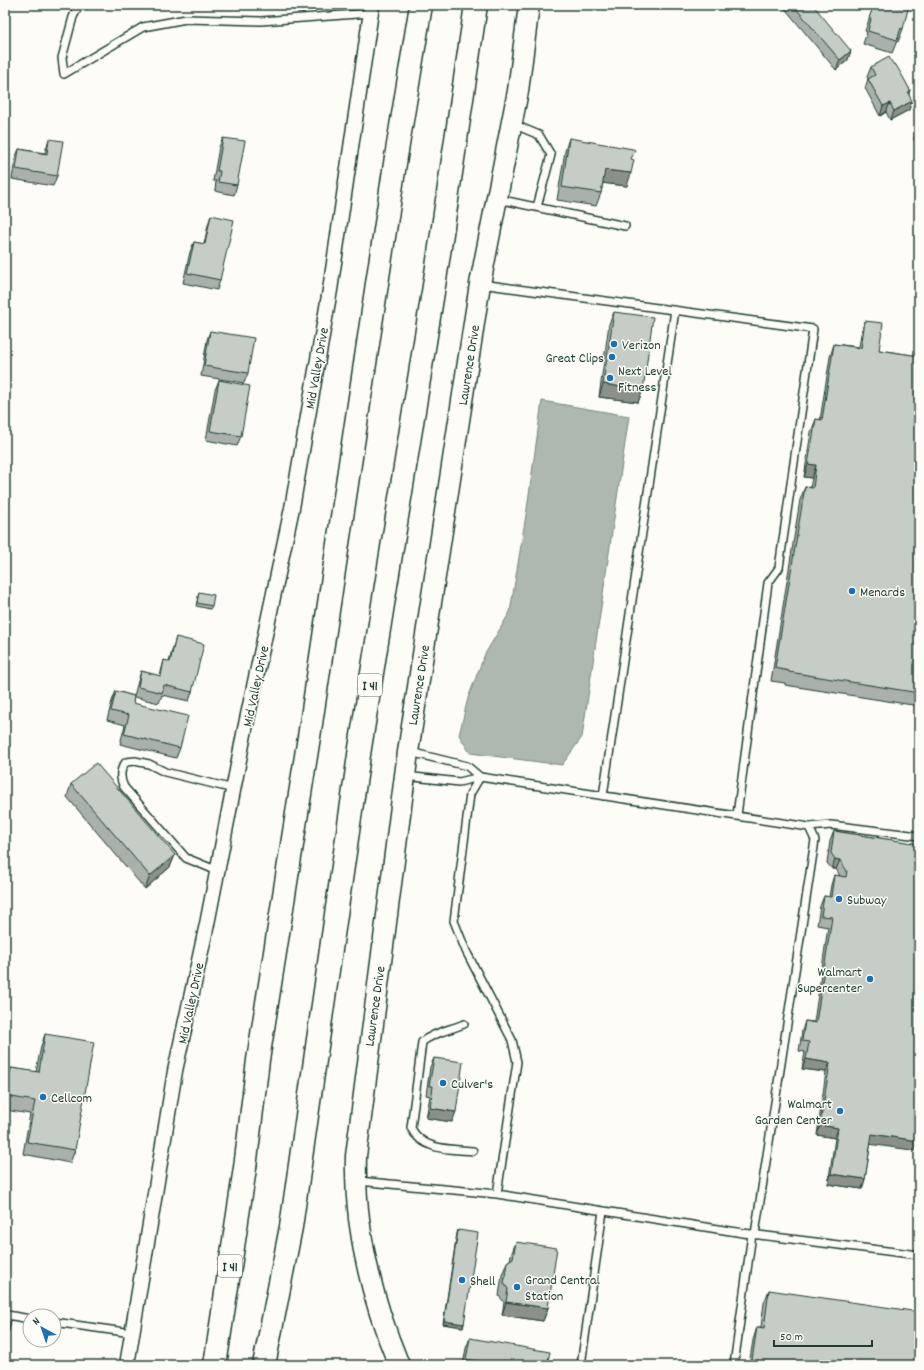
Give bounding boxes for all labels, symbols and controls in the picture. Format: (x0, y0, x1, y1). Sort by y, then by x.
street label: Lawrence Drive (454, 324, 486, 407)
street label: Mid Valley Drive (301, 326, 335, 411)
place label: Verizon (622, 336, 661, 356)
marker: Verizon (609, 339, 619, 349)
place label: Great Clips (545, 349, 604, 369)
marker: Great Clips (607, 352, 617, 362)
place label: Next Level Fitness (618, 362, 673, 398)
marker: Next Level Fitness (605, 373, 615, 383)
place label: Menards (860, 583, 905, 603)
marker: Menards (847, 586, 857, 596)
street label: Mid Valley Drive (239, 644, 275, 729)
street label: Lawrence Drive (404, 644, 436, 727)
road number: I 41 (358, 674, 382, 696)
place label: Subway (847, 891, 887, 911)
marker: Subway (834, 894, 844, 904)
street label: Mid Valley Drive (174, 961, 210, 1046)
place label: Walmart Supercenter (797, 963, 863, 999)
street label: Lawrence Drive (360, 965, 392, 1048)
marker: Walmart Supercenter (865, 974, 875, 984)
place label: Culver's (451, 1075, 493, 1095)
marker: Culver's (438, 1078, 448, 1088)
place label: Cellcom (51, 1089, 92, 1109)
marker: Cellcom (38, 1092, 48, 1102)
place label: Walmart Garden Center (755, 1095, 833, 1131)
marker: Walmart Garden Center (835, 1106, 845, 1116)
road number: I 41 (218, 1255, 242, 1277)
place label: Grand Central Station (525, 1271, 601, 1307)
place label: Shell (470, 1272, 496, 1292)
marker: Shell (457, 1275, 467, 1285)
marker: Grand Central Station (512, 1282, 522, 1292)
north arrow (22, 1308, 62, 1348)
text: N (30, 1314, 45, 1330)
scale bar (774, 1322, 872, 1348)
text: 50 m (780, 1329, 803, 1346)

